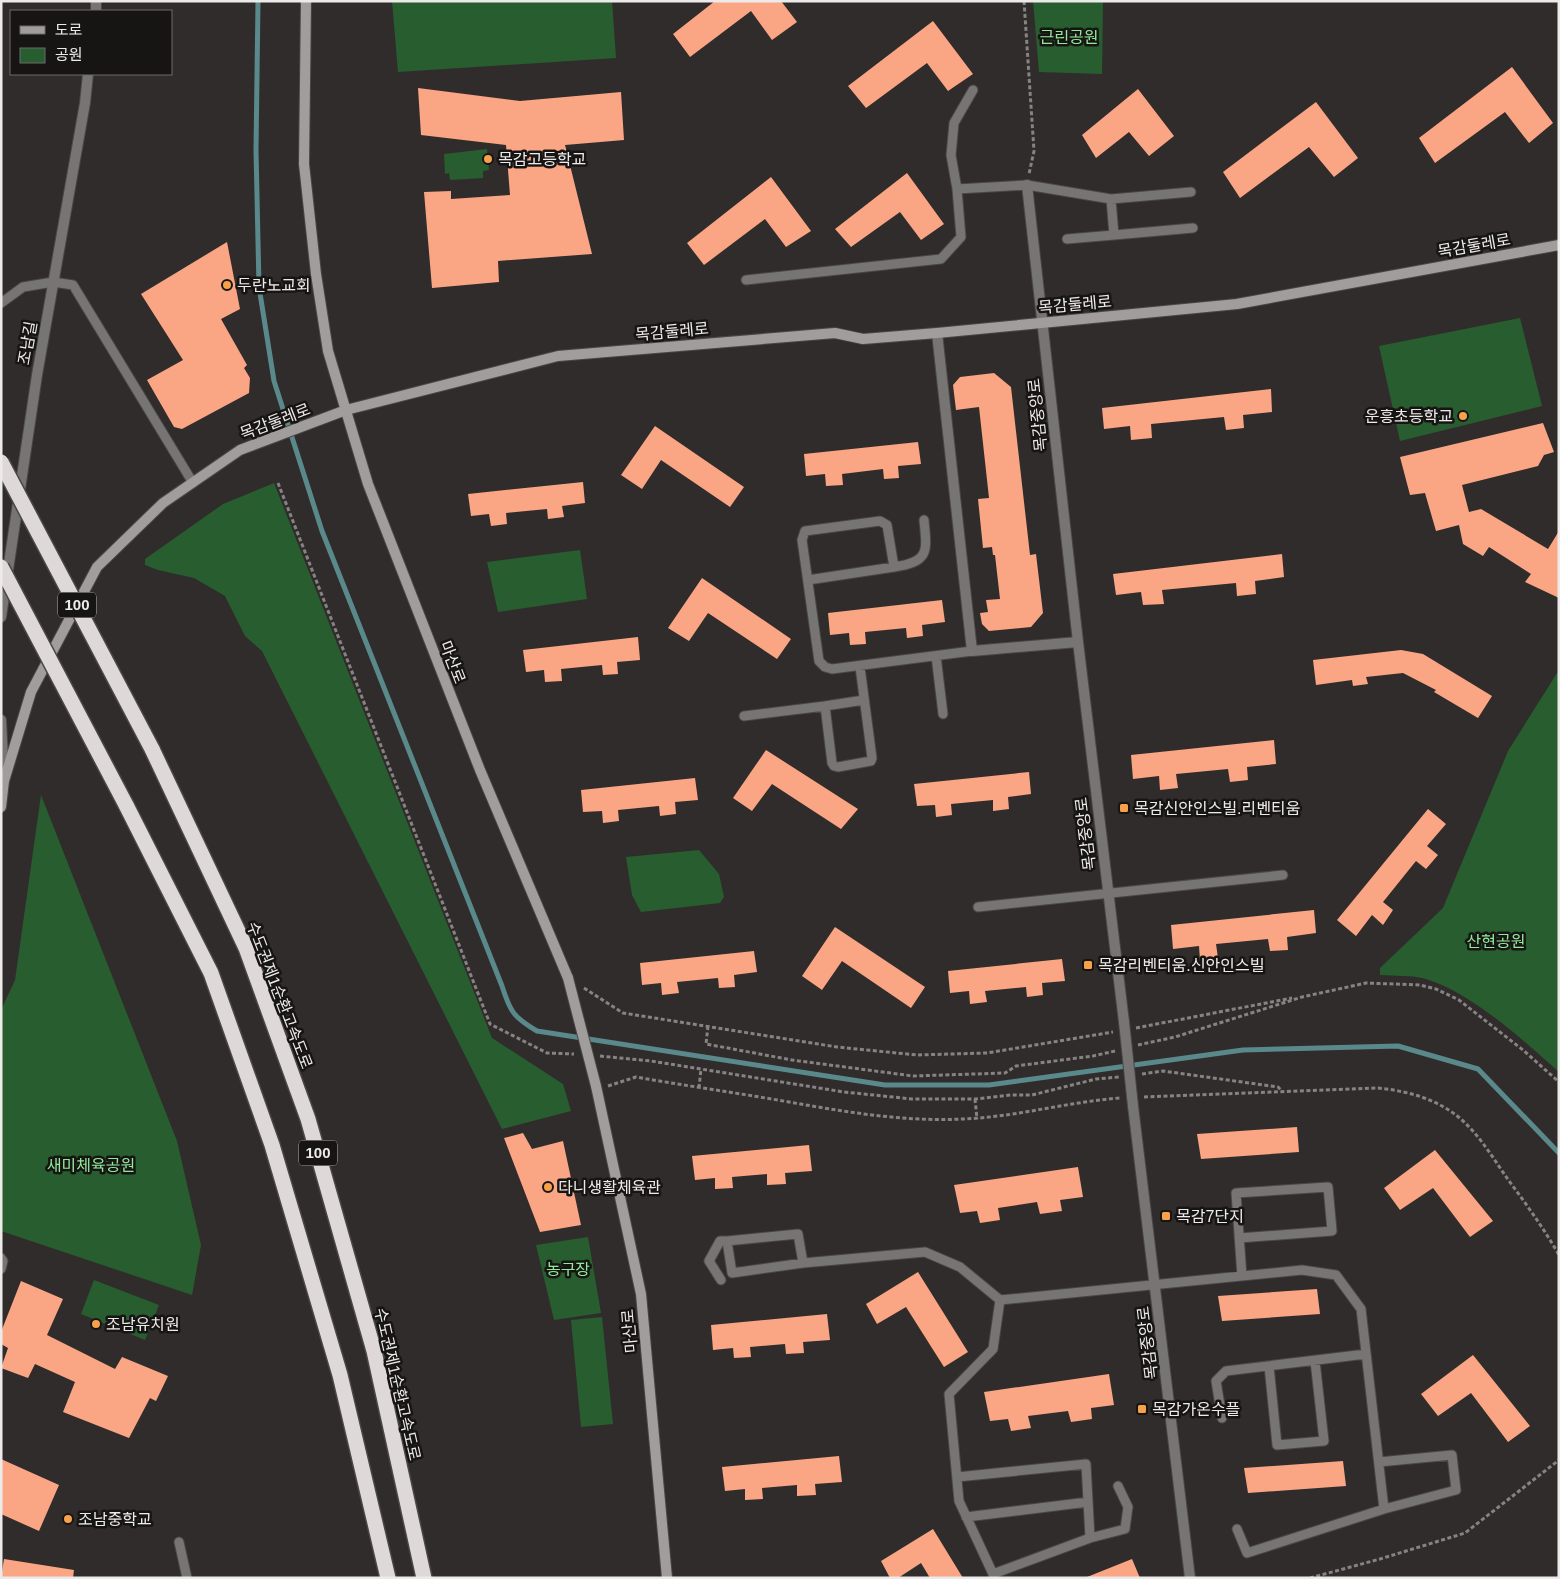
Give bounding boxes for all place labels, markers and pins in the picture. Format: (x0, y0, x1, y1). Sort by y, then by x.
place label: 목감고등학교 (498, 151, 586, 168)
marker: 목감고등학교 (482, 153, 494, 165)
place label: 두란노교회 (237, 277, 311, 294)
marker: 두란노교회 (221, 279, 233, 291)
place label: 운흥초등학교 (1365, 408, 1453, 425)
marker: 운흥초등학교 (1457, 410, 1469, 422)
place label: 목감신안인스빌.리벤티움 (1134, 800, 1300, 817)
marker: 목감신안인스빌.리벤티움 (1118, 802, 1130, 814)
place label: 목감리벤티움.신안인스빌 (1098, 957, 1264, 974)
marker: 목감리벤티움.신안인스빌 (1082, 959, 1094, 971)
place label: 다니생활체육관 (558, 1179, 661, 1196)
marker: 다니생활체육관 (542, 1181, 554, 1193)
place label: 목감7단지 (1176, 1208, 1244, 1225)
marker: 목감7단지 (1160, 1210, 1172, 1222)
place label: 조남유치원 (106, 1316, 180, 1333)
marker: 조남유치원 (90, 1318, 102, 1330)
place label: 목감가온수플 (1152, 1401, 1240, 1418)
marker: 목감가온수플 (1136, 1403, 1148, 1415)
place label: 조남중학교 (78, 1511, 152, 1528)
marker: 조남중학교 (62, 1513, 74, 1525)

